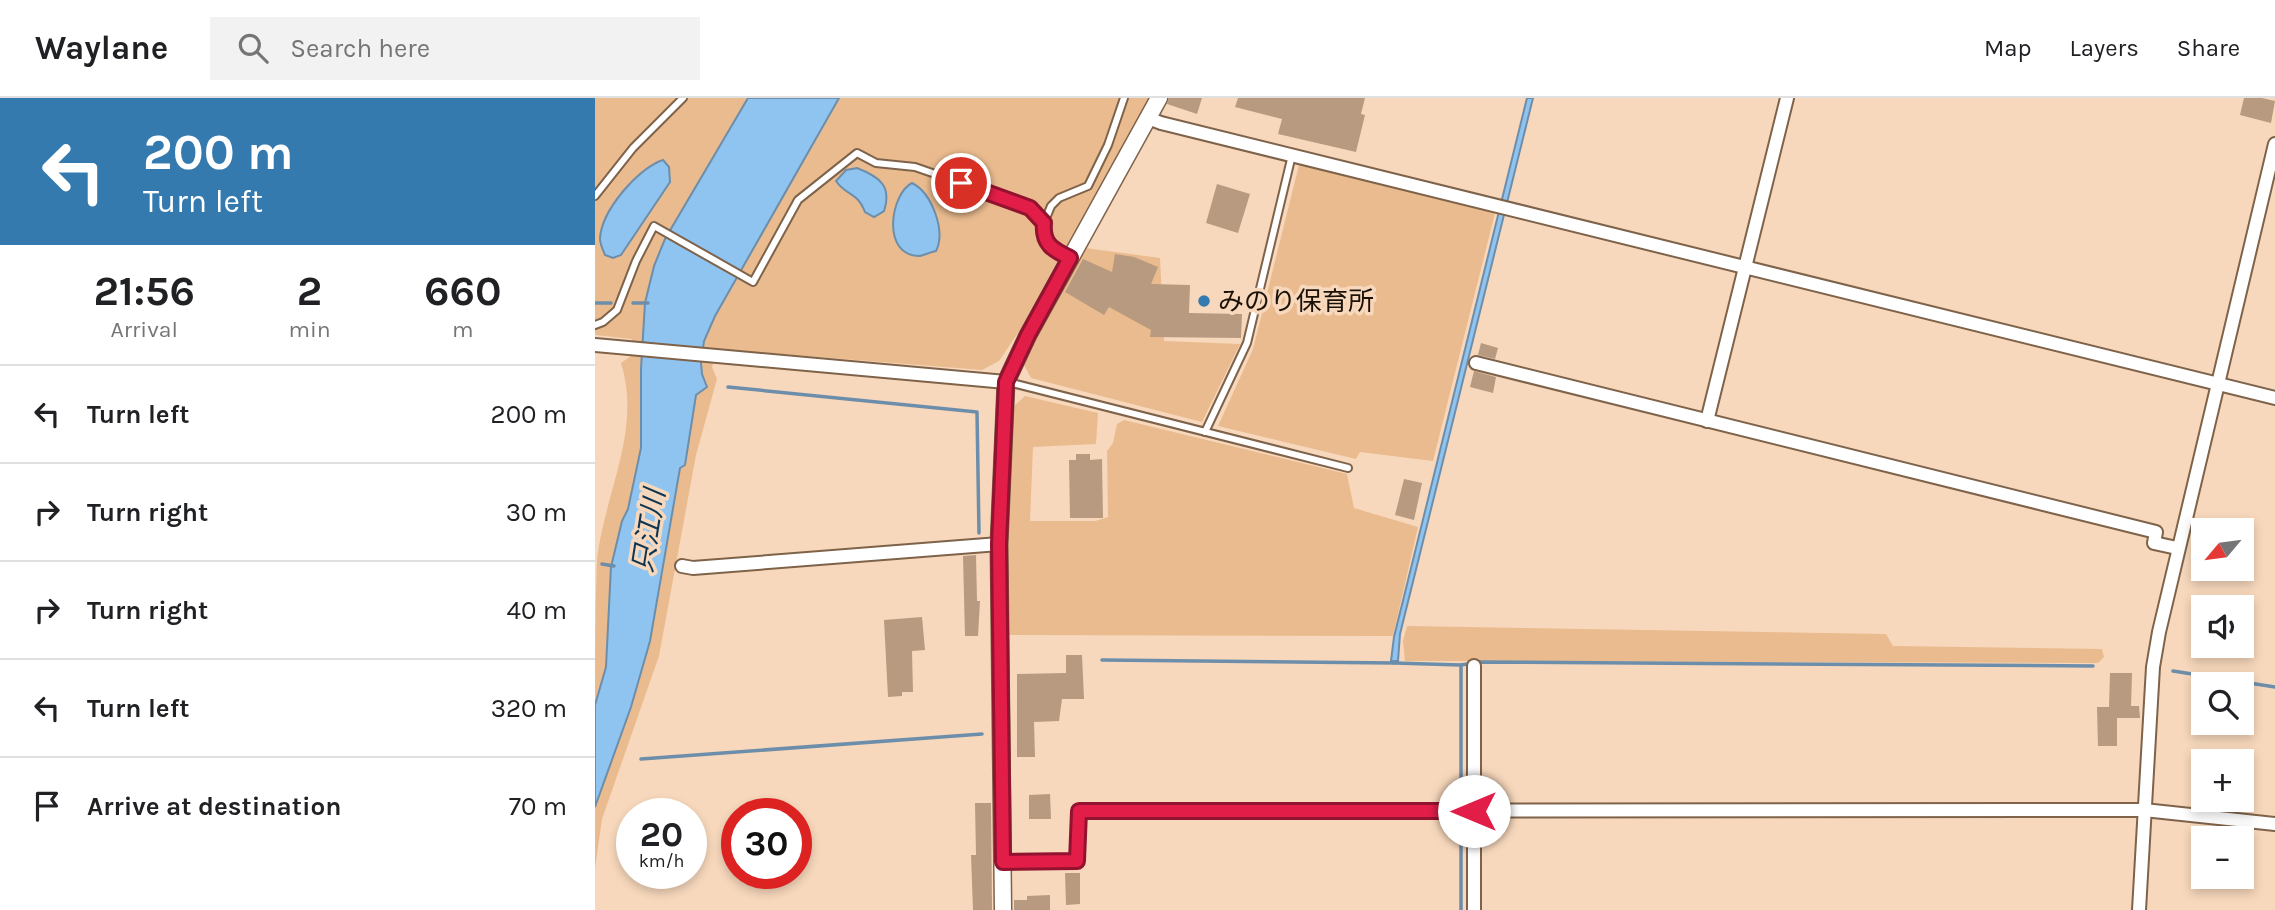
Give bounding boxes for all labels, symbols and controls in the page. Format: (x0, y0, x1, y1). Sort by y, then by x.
search box (210, 17, 700, 80)
text: Waylane (35, 29, 168, 67)
icon: search (234, 29, 272, 67)
text: Search here (290, 33, 430, 64)
text: Map (1984, 34, 2032, 62)
text: Layers (2070, 34, 2139, 62)
text: Share (2177, 34, 2240, 62)
text: 200 m (143, 124, 294, 181)
icon: left (28, 126, 119, 217)
pin (931, 153, 991, 213)
icon: arrive (942, 164, 980, 202)
text: Turn left (143, 183, 263, 220)
text: 21:56 (93, 266, 195, 316)
text: 2 (297, 266, 322, 316)
text: 660 (424, 266, 502, 316)
place label: みのり保育所 (1218, 286, 1374, 317)
marker: みのり保育所 (1196, 293, 1212, 309)
text: Arrival (111, 316, 178, 343)
text: min (288, 316, 331, 343)
text: m (452, 316, 474, 343)
icon: left (28, 395, 66, 433)
text: Turn left (87, 399, 189, 430)
text: 200 m (491, 399, 567, 430)
water label: 只江川 (626, 484, 672, 575)
icon: right (28, 493, 66, 531)
text: Turn right (87, 497, 208, 528)
text: 30 m (506, 497, 567, 528)
north arrow (2191, 518, 2254, 581)
map controls (2191, 518, 2254, 889)
icon: right (28, 591, 66, 629)
text: Turn right (87, 595, 208, 626)
text: 40 m (507, 595, 567, 626)
button: sound (2191, 595, 2254, 658)
button: search (2191, 672, 2254, 735)
icon: left (28, 689, 66, 727)
text: Turn left (87, 693, 189, 724)
text: 320 m (491, 693, 567, 724)
button: + (2191, 749, 2254, 812)
position arrow (1437, 774, 1511, 848)
icon: arrive (28, 787, 66, 825)
text: Arrive at destination (87, 791, 341, 822)
text: 70 m (509, 791, 567, 822)
speed limit sign: 30 (721, 798, 812, 889)
text: 20 (640, 814, 683, 855)
button: − (2191, 826, 2254, 889)
text: km/h (639, 850, 684, 872)

